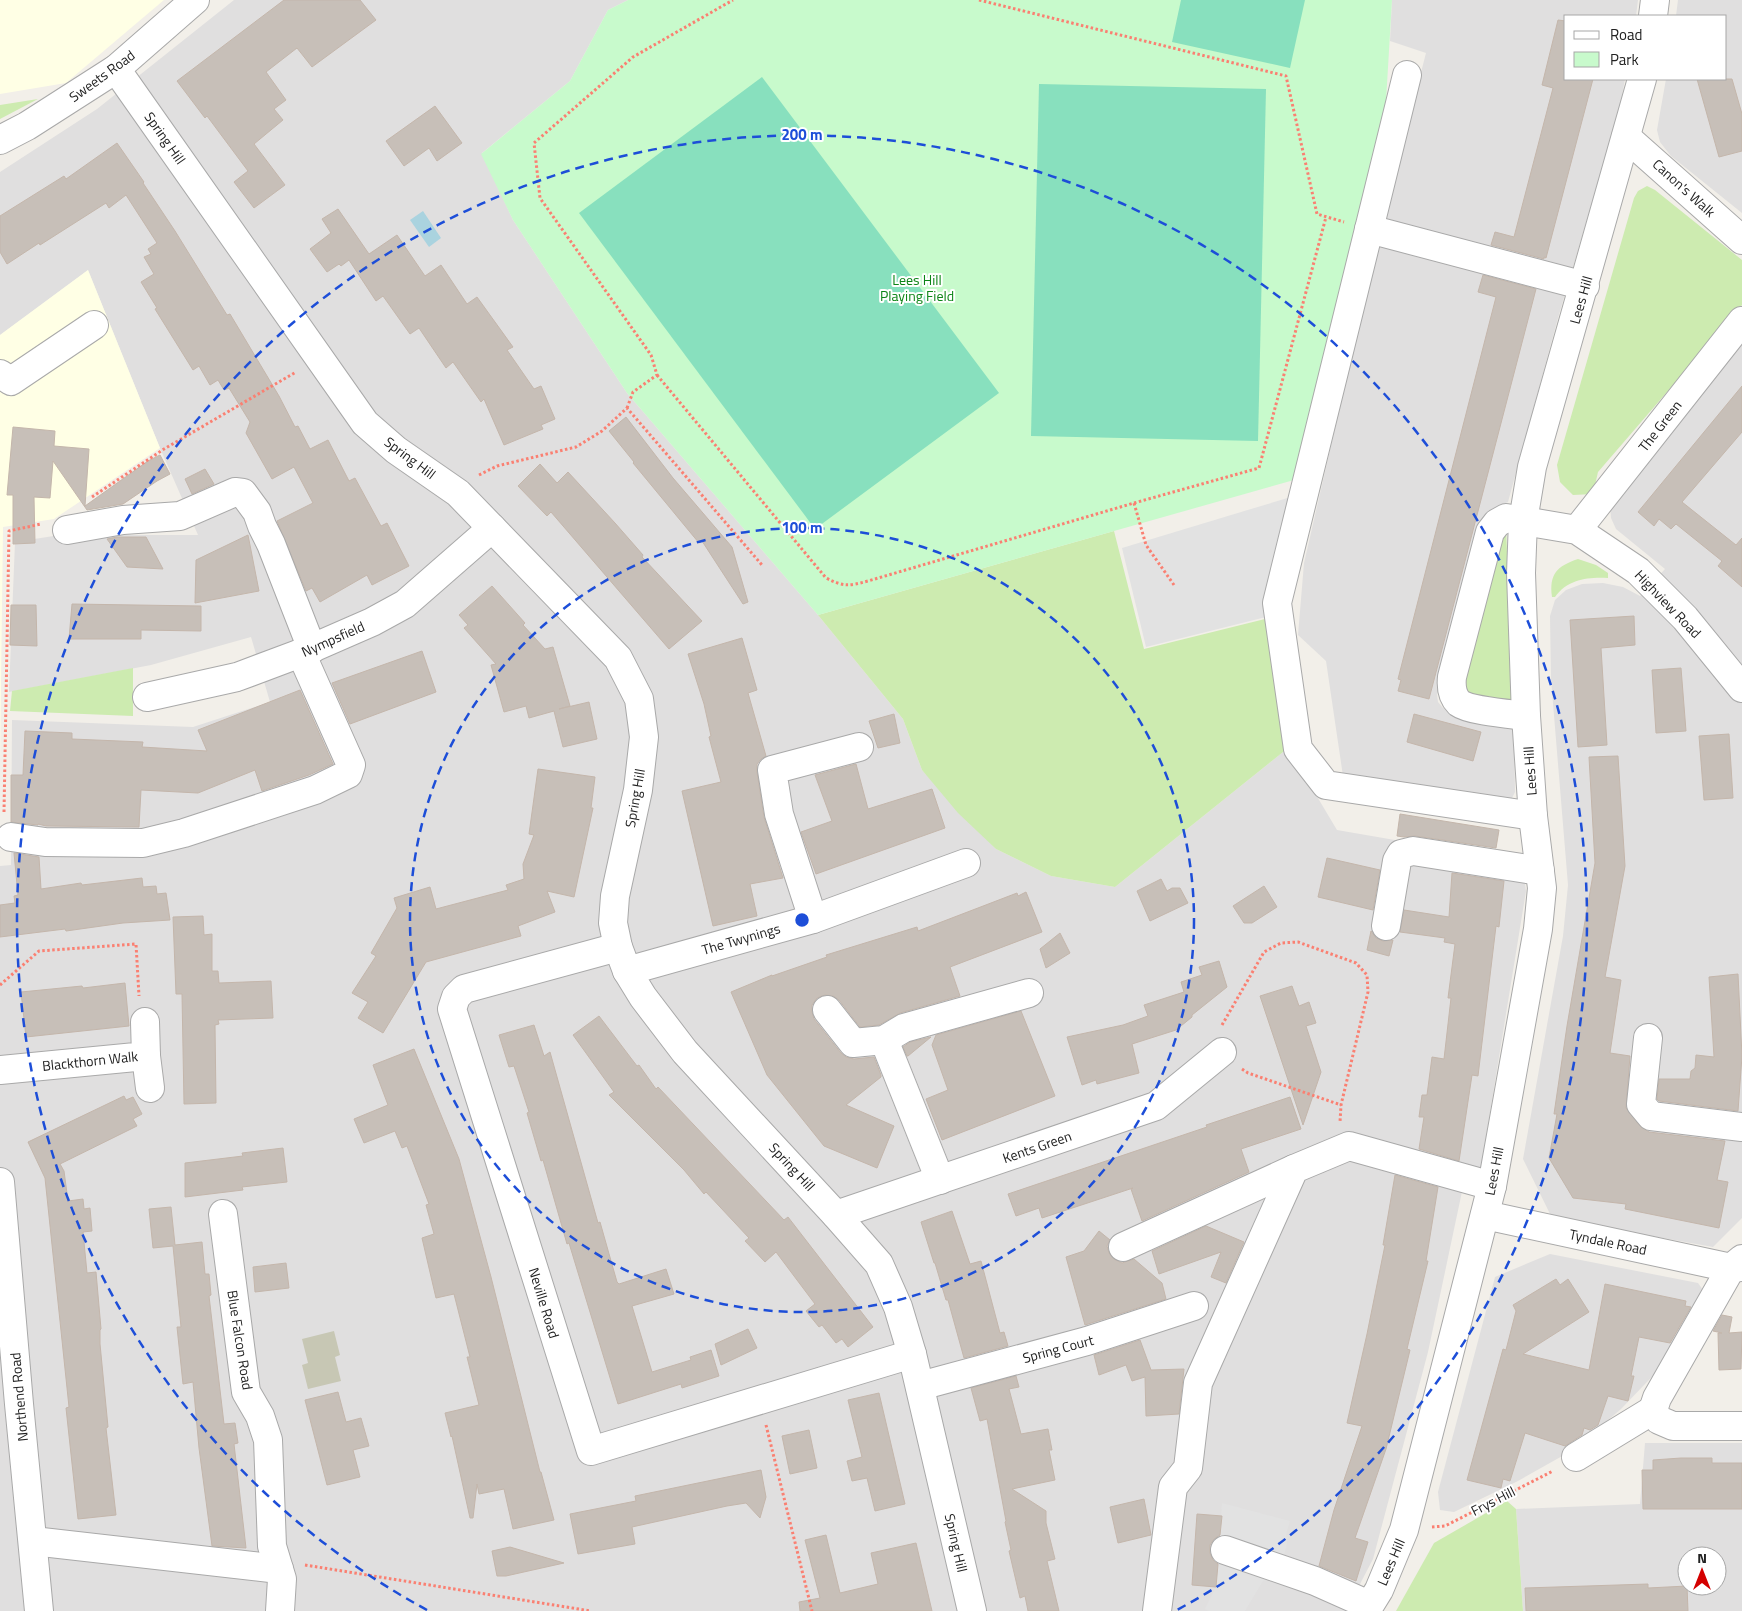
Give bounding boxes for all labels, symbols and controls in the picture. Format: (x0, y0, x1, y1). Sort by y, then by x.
legend (1564, 15, 1727, 80)
text: Road (1610, 23, 1642, 46)
street label: Sweets Road (64, 44, 139, 107)
text: Park (1610, 48, 1639, 71)
street label: Spring Hill (140, 107, 191, 168)
text: 200 m (781, 123, 823, 146)
street label: Canon's Walk (1648, 154, 1721, 222)
park label: Lees Hill Playing Field (880, 269, 954, 306)
street label: Lees Hill (1564, 273, 1597, 326)
street label: The Green (1633, 396, 1686, 456)
street label: Spring Hill (380, 431, 440, 484)
text: 100 m (781, 516, 823, 539)
street label: Highview Road (1630, 565, 1706, 643)
street label: Nympsfield (298, 615, 368, 662)
street label: Lees Hill (1517, 746, 1542, 796)
street label: Spring Hill (619, 767, 650, 829)
centre of rings (793, 911, 811, 929)
street label: The Twynings (699, 917, 783, 960)
street label: Blackthorn Walk (41, 1045, 139, 1076)
street label: Kents Green (999, 1125, 1074, 1168)
street label: Spring Hill (764, 1138, 820, 1196)
street label: Lees Hill (1478, 1145, 1509, 1197)
street label: Tyndale Road (1567, 1223, 1649, 1260)
street label: Neville Road (524, 1265, 565, 1341)
street label: Blue Falcon Road (222, 1288, 259, 1391)
street label: Spring Court (1020, 1329, 1096, 1368)
street label: Northend Road (4, 1352, 33, 1443)
street label: Frys Hill (1467, 1480, 1519, 1521)
street label: Spring Hill (940, 1511, 973, 1574)
street label: Lees Hill (1371, 1535, 1410, 1589)
north arrow (1677, 1546, 1727, 1596)
text: N (1697, 1547, 1707, 1568)

